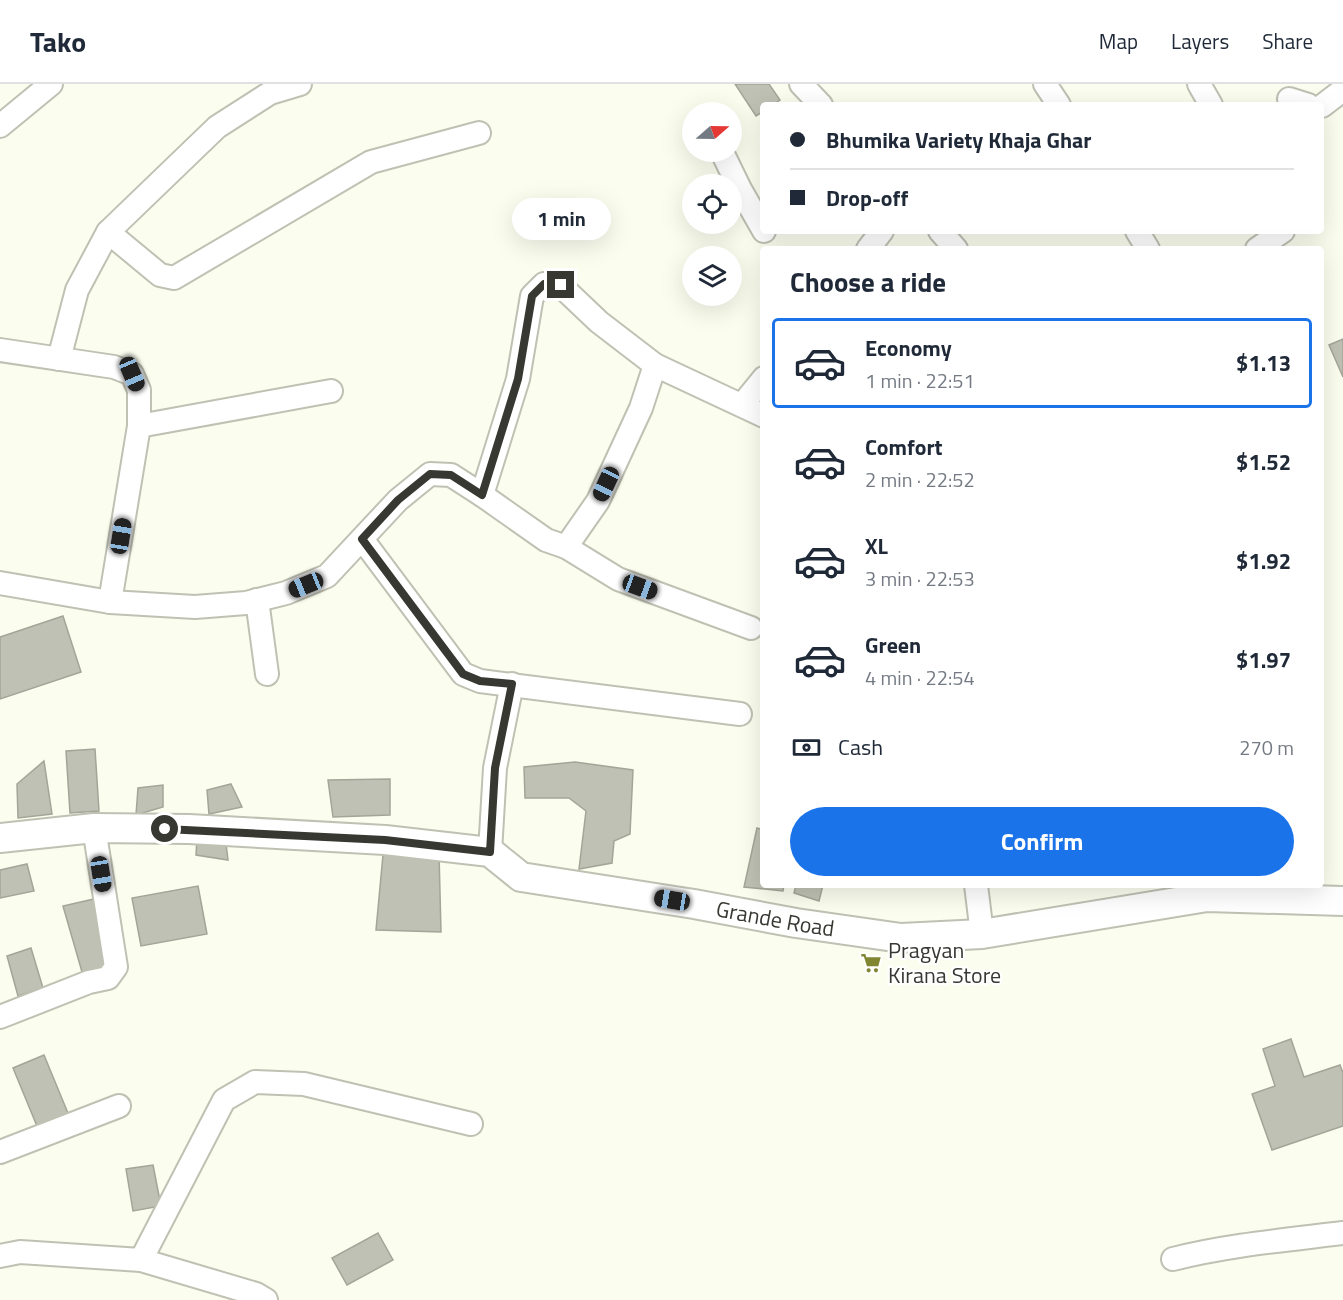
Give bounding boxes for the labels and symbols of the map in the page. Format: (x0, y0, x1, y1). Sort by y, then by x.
north arrow (682, 102, 742, 162)
callout: 1 min (512, 198, 610, 240)
route end (547, 271, 574, 298)
car (117, 354, 147, 394)
car (590, 464, 622, 504)
car (109, 517, 133, 555)
car (286, 570, 326, 600)
car (620, 572, 660, 602)
route start (151, 815, 178, 842)
car (89, 855, 113, 893)
car (653, 888, 691, 912)
street label: Grande Road (713, 891, 836, 945)
place label: Pragyan Kirana Store (888, 933, 1001, 992)
supermarket icon: Pragyan Kirana Store (859, 951, 883, 975)

